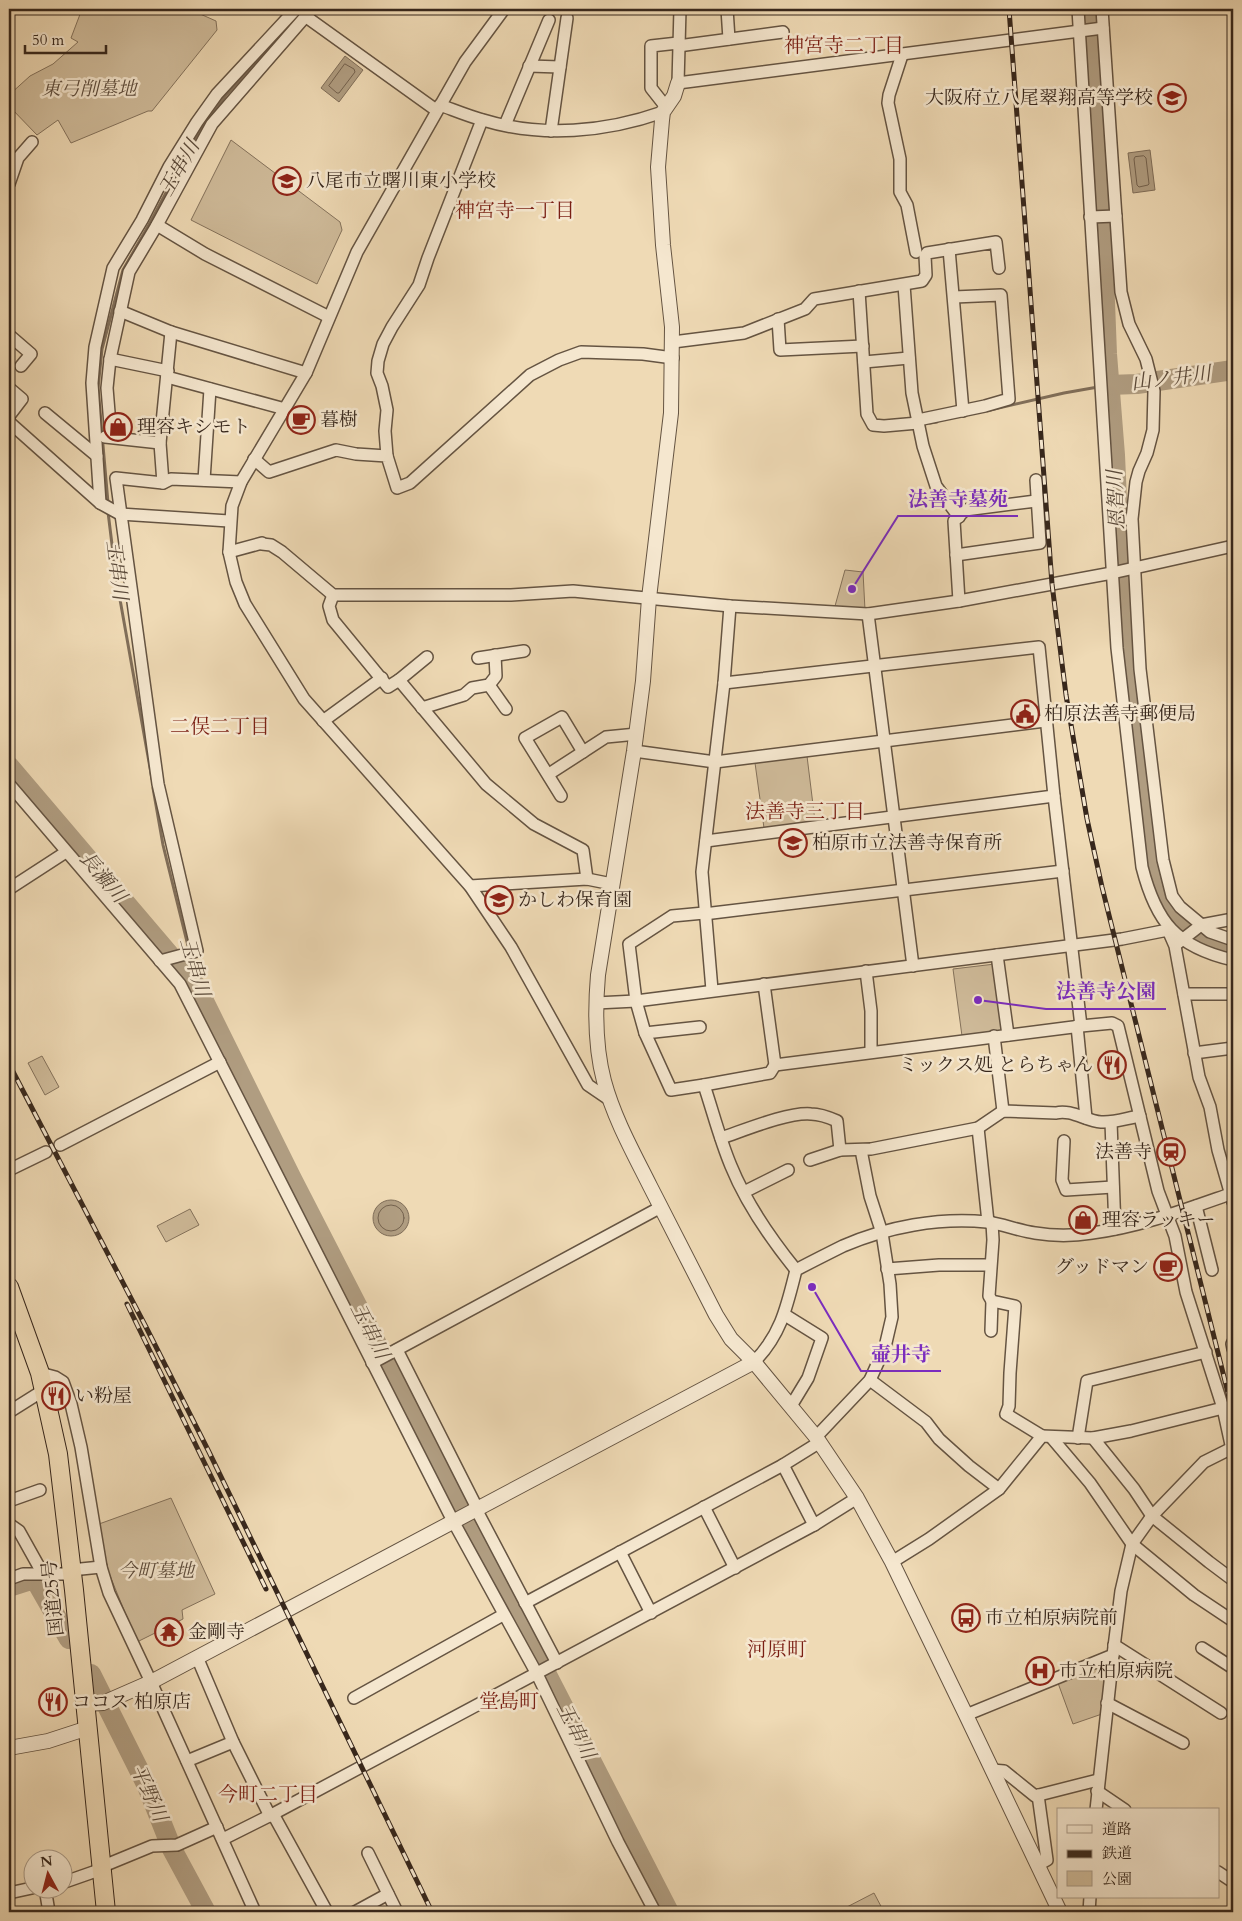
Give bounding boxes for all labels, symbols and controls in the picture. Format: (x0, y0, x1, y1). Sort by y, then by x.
scale bar (25, 22, 106, 54)
text: 50 m (32, 30, 64, 50)
district label: 神宮寺二丁目 (784, 32, 904, 59)
park label: 東弓削墓地 (41, 76, 138, 102)
school or university icon: 大阪府立八尾翠翔高等学校 (1157, 83, 1187, 113)
place label: 大阪府立八尾翠翔高等学校 (925, 85, 1153, 111)
water label: 玉串川 (152, 134, 207, 201)
school or university icon: 八尾市立曙川東小学校 (272, 166, 302, 196)
place label: 八尾市立曙川東小学校 (306, 168, 496, 194)
district label: 神宮寺一丁目 (455, 197, 575, 224)
water label: 山ノ井川 (1130, 359, 1214, 396)
cafe icon: 暮樹 (286, 405, 316, 435)
place label: 暮樹 (320, 407, 358, 433)
shop icon: 理容キシモト (103, 412, 133, 442)
place label: 理容キシモト (137, 414, 251, 440)
water label: 恩智川 (1101, 467, 1131, 531)
callout: 法善寺墓苑 (898, 481, 1018, 516)
text: 法善寺墓苑 (908, 486, 1008, 513)
water label: 玉串川 (100, 539, 134, 603)
public building icon: 柏原法善寺郵便局 (1010, 699, 1040, 729)
place label: 柏原法善寺郵便局 (1044, 701, 1196, 727)
district label: 二俣二丁目 (170, 713, 270, 740)
district label: 法善寺三丁目 (745, 798, 865, 825)
school or university icon: 柏原市立法善寺保育所 (778, 828, 808, 858)
place label: 柏原市立法善寺保育所 (812, 830, 1002, 856)
water label: 長瀬川 (73, 845, 134, 910)
school or university icon: かしわ保育園 (484, 885, 514, 915)
place label: かしわ保育園 (518, 887, 632, 913)
water label: 玉串川 (174, 934, 217, 1001)
callout: 法善寺公園 (1046, 974, 1166, 1009)
text: 法善寺公園 (1056, 978, 1156, 1005)
restaurant icon: ミックス処 とらちゃん (1097, 1050, 1127, 1080)
place label: ミックス処 とらちゃん (898, 1052, 1093, 1078)
station icon: 法善寺 (1156, 1137, 1186, 1167)
place label: 法善寺 (1095, 1139, 1152, 1165)
shop icon: 理容ラッキー (1068, 1205, 1098, 1235)
place label: 理容ラッキー (1102, 1207, 1216, 1233)
cafe icon: グッドマン (1153, 1252, 1183, 1282)
place label: グッドマン (1055, 1254, 1149, 1280)
water label: 玉串川 (344, 1298, 397, 1366)
callout: 壷井寺 (861, 1336, 941, 1371)
text: 壷井寺 (871, 1341, 931, 1368)
restaurant icon: い粉屋 (41, 1381, 71, 1411)
place label: い粉屋 (75, 1383, 132, 1409)
park label: 今町墓地 (118, 1558, 196, 1584)
street label: 国道25号 (36, 1559, 70, 1637)
bus stop icon: 市立柏原病院前 (951, 1603, 981, 1633)
place label: 市立柏原病院前 (985, 1605, 1118, 1631)
temple icon: 金剛寺 (154, 1617, 184, 1647)
place label: 金剛寺 (188, 1619, 245, 1645)
district label: 河原町 (747, 1636, 807, 1663)
hospital icon: 市立柏原病院 (1025, 1656, 1055, 1686)
place label: 市立柏原病院 (1059, 1658, 1173, 1684)
restaurant icon: ココス 柏原店 (38, 1687, 68, 1717)
district label: 堂島町 (479, 1688, 539, 1715)
place label: ココス 柏原店 (72, 1689, 191, 1715)
water label: 玉串川 (550, 1698, 603, 1766)
water label: 平野川 (124, 1760, 174, 1828)
district label: 今町二丁目 (218, 1781, 318, 1808)
legend (1057, 1808, 1220, 1898)
text: 道路 (1102, 1819, 1132, 1839)
text: 鉄道 (1102, 1843, 1132, 1863)
north arrow (22, 1848, 72, 1898)
text: N (39, 1851, 54, 1872)
text: 公園 (1102, 1869, 1132, 1889)

